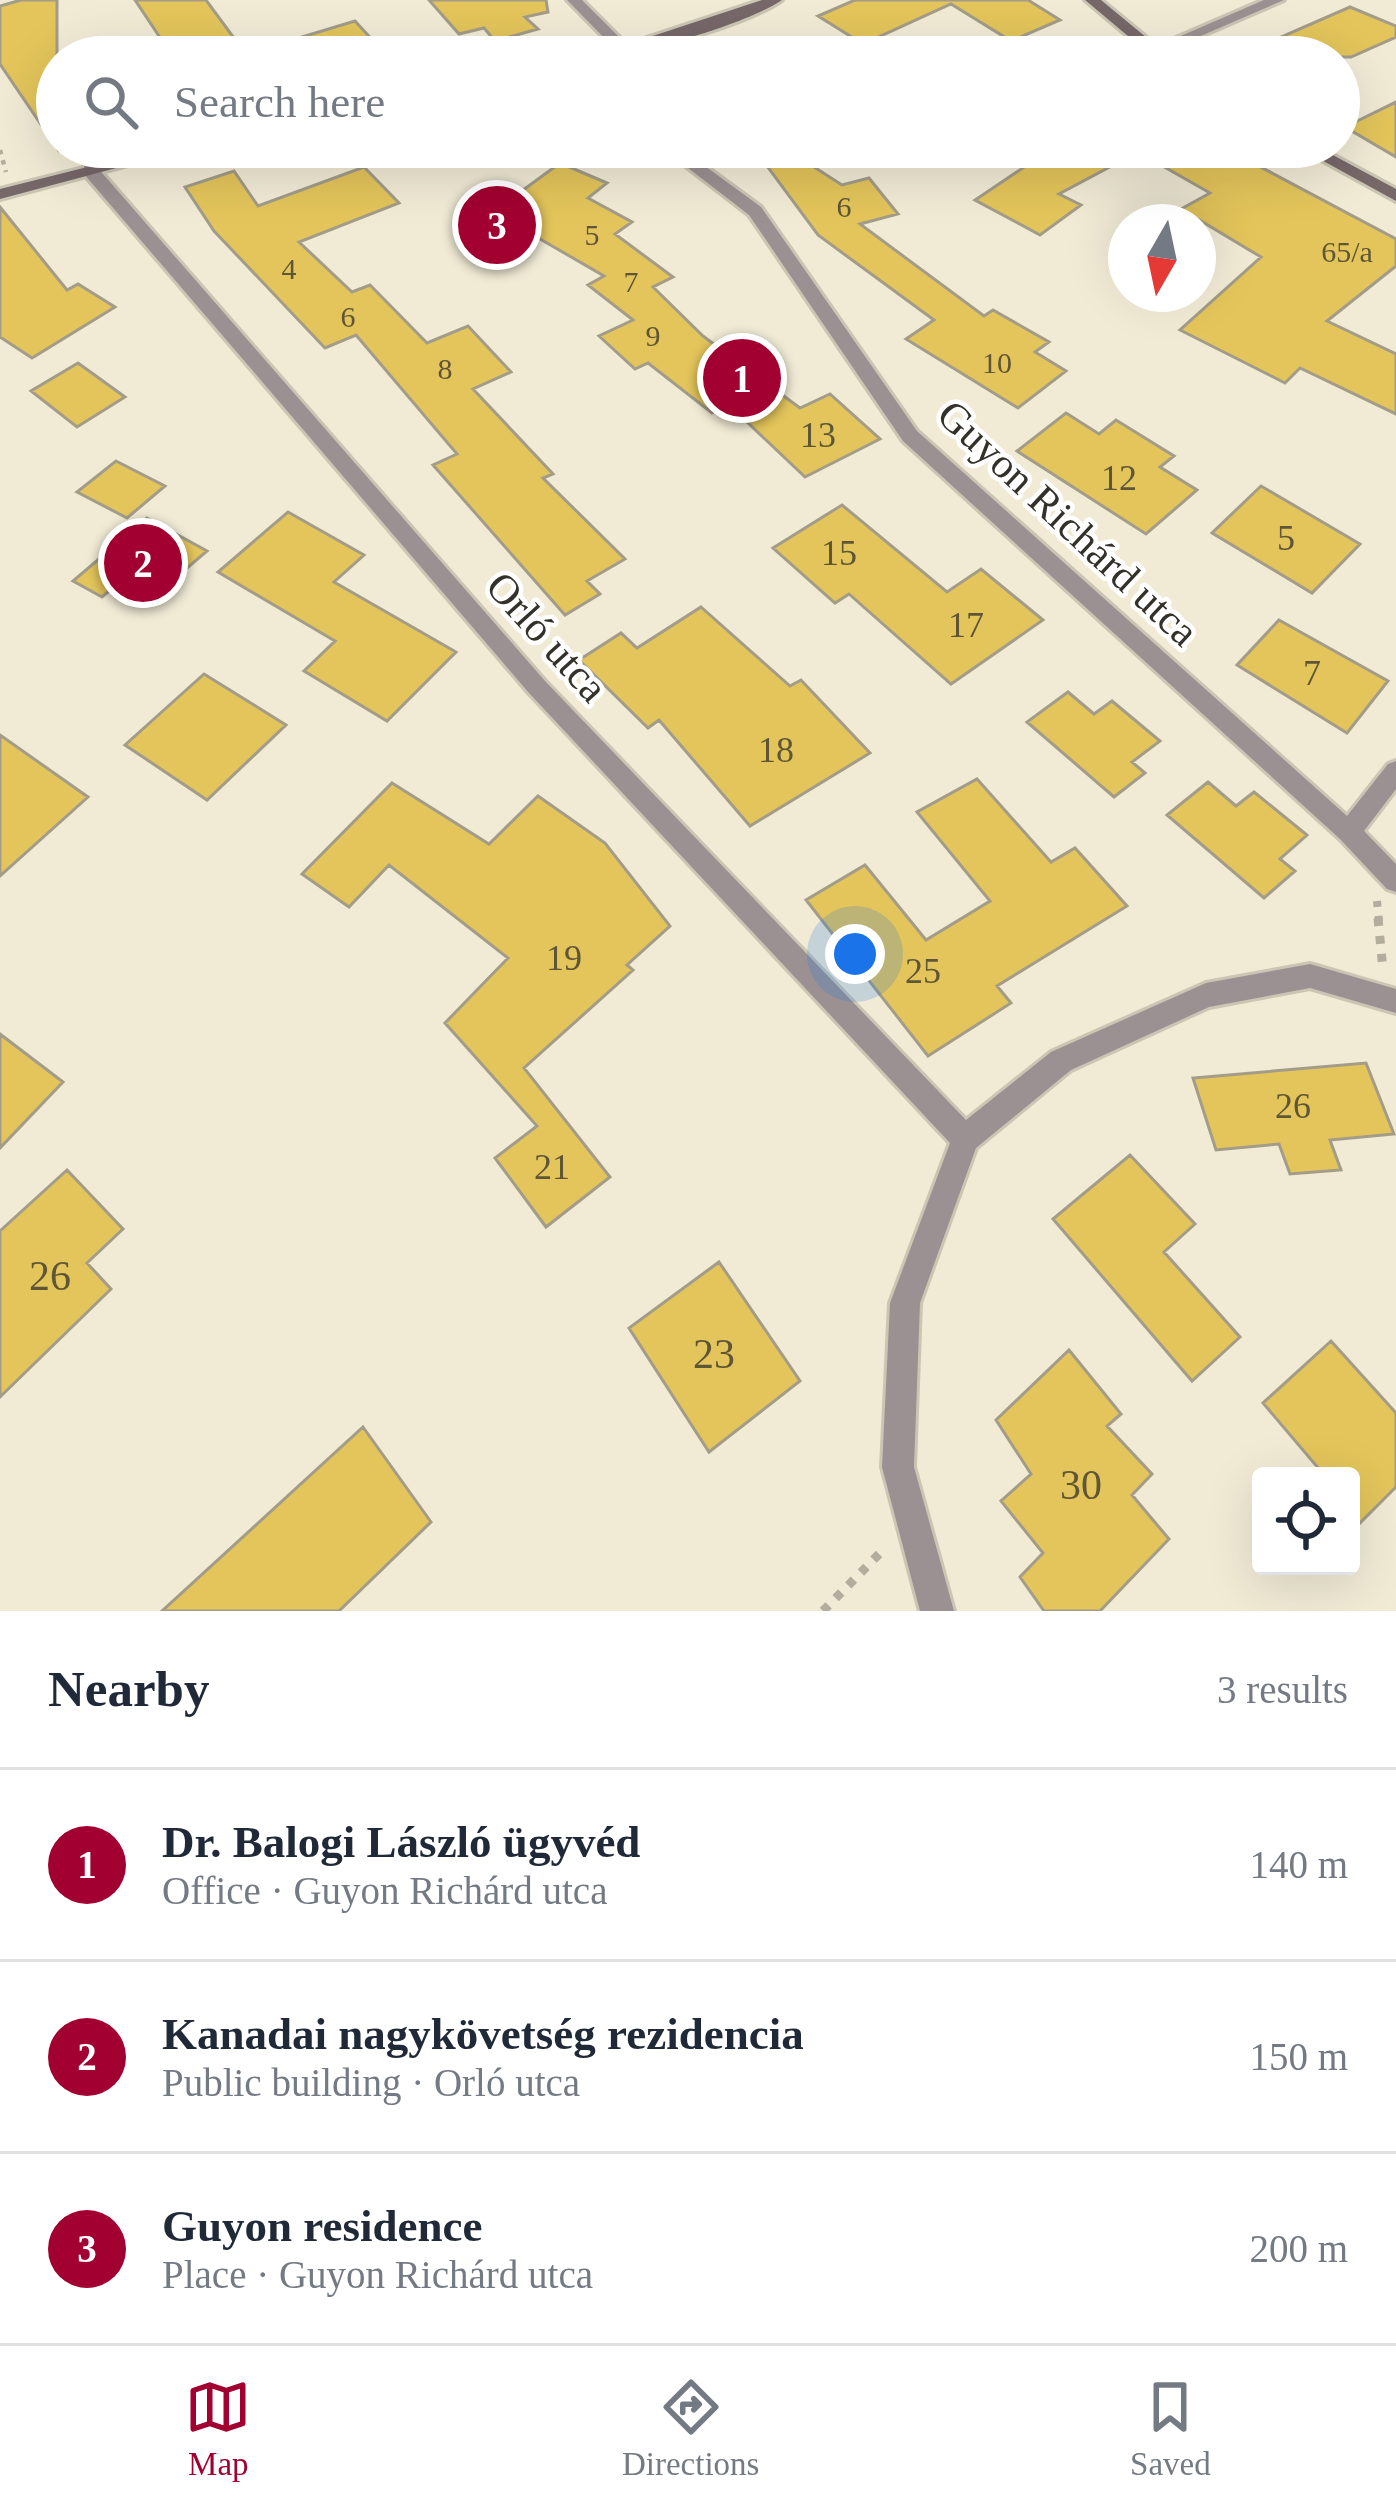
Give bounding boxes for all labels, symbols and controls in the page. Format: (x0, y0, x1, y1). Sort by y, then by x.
search box (36, 36, 1360, 168)
icon: search (78, 69, 144, 135)
text: Search here (174, 77, 385, 127)
pin: 3 (458, 180, 536, 270)
house number: 6 (837, 190, 852, 223)
north arrow (1108, 204, 1216, 312)
house number: 5 (585, 218, 600, 251)
house number: 65/a (1321, 235, 1373, 268)
house number: 4 (282, 252, 297, 285)
house number: 7 (624, 265, 639, 298)
house number: 6 (341, 300, 356, 333)
house number: 9 (646, 319, 661, 352)
pin: 1 (703, 333, 781, 423)
house number: 10 (982, 346, 1012, 379)
house number: 8 (438, 352, 453, 385)
street label: Guyon Richárd utca (929, 391, 1208, 655)
house number: 13 (800, 415, 836, 455)
house number: 12 (1101, 458, 1137, 498)
pin: 2 (104, 518, 182, 608)
house number: 5 (1277, 518, 1295, 558)
house number: 15 (821, 533, 857, 573)
street label: Orló utca (477, 563, 617, 711)
house number: 17 (948, 605, 984, 645)
house number: 7 (1303, 653, 1321, 693)
house number: 18 (758, 730, 794, 770)
your location (825, 924, 885, 984)
house number: 19 (546, 938, 582, 978)
house number: 25 (905, 951, 941, 991)
house number: 26 (1275, 1086, 1311, 1126)
house number: 21 (534, 1147, 570, 1187)
house number: 26 (29, 1253, 71, 1299)
house number: 23 (693, 1331, 735, 1377)
house number: 30 (1060, 1462, 1102, 1508)
map controls (1252, 1467, 1360, 1575)
button: locate (1252, 1467, 1360, 1575)
text: Nearby (48, 1661, 209, 1717)
text: 3 results (1217, 1668, 1348, 1711)
text: Dr. Balogi László ügyvéd (162, 1817, 640, 1867)
text: 1 (77, 1843, 97, 1886)
text: 140 m (1249, 1843, 1348, 1886)
text: Office · Guyon Richárd utca (162, 1869, 607, 1912)
text: Kanadai nagykövetség rezidencia (162, 2009, 804, 2059)
text: 2 (77, 2035, 97, 2078)
text: 150 m (1249, 2035, 1348, 2078)
text: Public building · Orló utca (162, 2061, 580, 2104)
text: Guyon residence (162, 2201, 482, 2251)
text: 3 (77, 2227, 97, 2270)
text: 200 m (1249, 2227, 1348, 2270)
text: Place · Guyon Richárd utca (162, 2253, 593, 2296)
tab: Map (185, 2374, 251, 2483)
tab: Directions (622, 2374, 759, 2483)
tab: Saved (1130, 2374, 1211, 2483)

